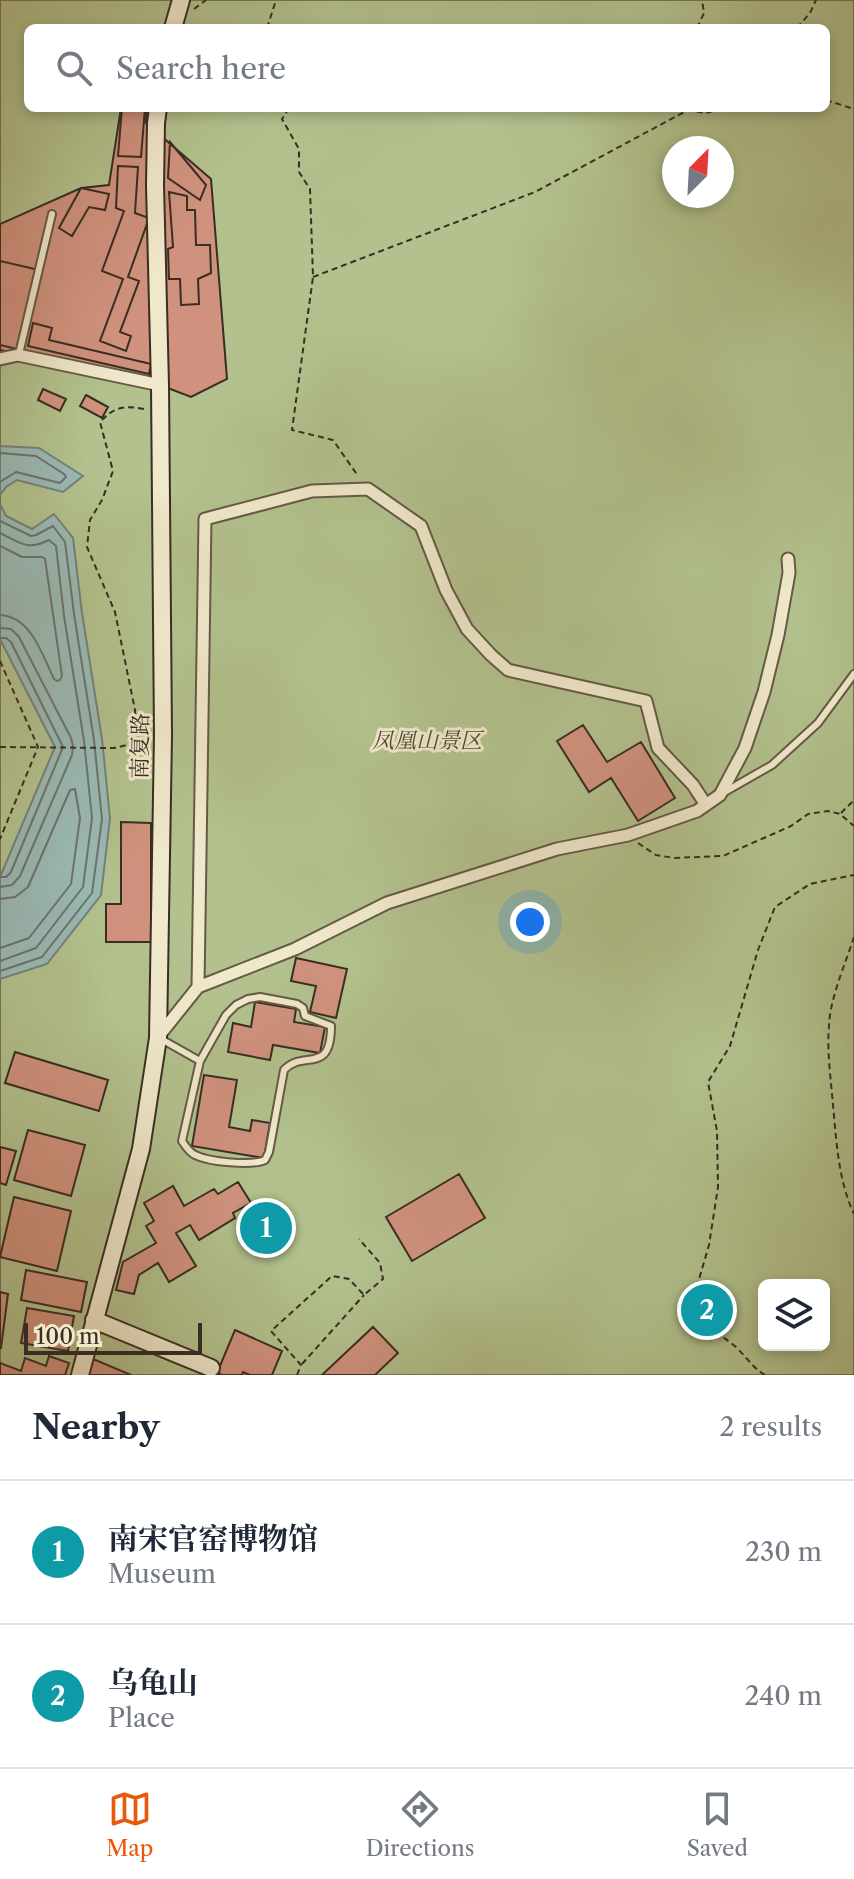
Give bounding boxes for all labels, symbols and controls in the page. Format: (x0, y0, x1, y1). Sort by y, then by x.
search box (24, 24, 830, 112)
icon: search (52, 46, 96, 90)
text: Search here (116, 50, 286, 87)
north arrow (662, 136, 734, 208)
street label: 南复路 (126, 713, 154, 779)
park label: 凤凰山景区 (372, 727, 485, 754)
your location (510, 902, 550, 942)
pin: 1 (240, 1198, 292, 1258)
map controls (758, 1279, 830, 1351)
button: layers (758, 1279, 830, 1351)
pin: 2 (681, 1280, 733, 1340)
scale bar (24, 1319, 202, 1355)
text: 100 m (36, 1323, 99, 1350)
text: Nearby (32, 1406, 160, 1448)
text: 2 results (719, 1411, 822, 1443)
text: 南宋官窑博物馆 (108, 1520, 318, 1557)
text: 1 (52, 1536, 64, 1568)
text: 230 m (745, 1536, 822, 1568)
text: Museum (108, 1558, 216, 1590)
text: 乌龟山 (108, 1664, 198, 1701)
text: 2 (50, 1680, 66, 1712)
text: 240 m (744, 1680, 822, 1712)
text: Place (108, 1702, 175, 1734)
tab: Map (106, 1787, 153, 1862)
tab: Directions (366, 1787, 474, 1862)
tab: Saved (687, 1787, 748, 1862)

